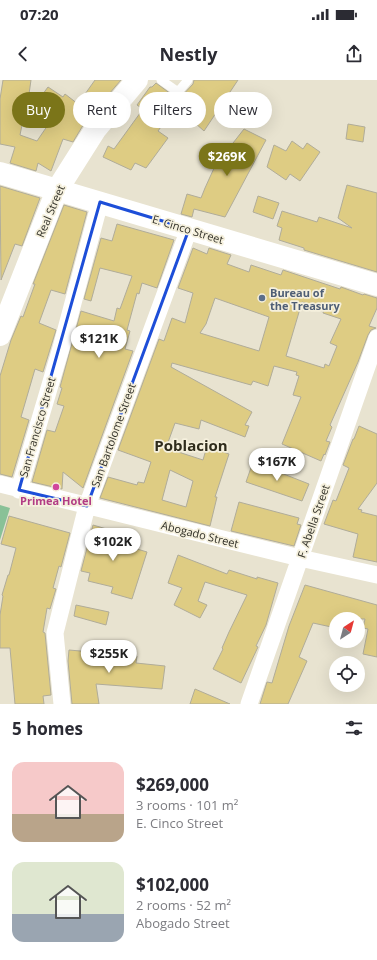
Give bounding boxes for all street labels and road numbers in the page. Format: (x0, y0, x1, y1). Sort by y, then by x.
street label: Real Street (32, 182, 68, 239)
street label: E. Cinco Street (151, 211, 226, 247)
street label: San Francisco Street (16, 375, 58, 479)
street label: San Bartolome Street (87, 381, 139, 489)
street label: F. Abella Street (293, 482, 333, 560)
street label: Abogado Street (160, 517, 240, 551)

